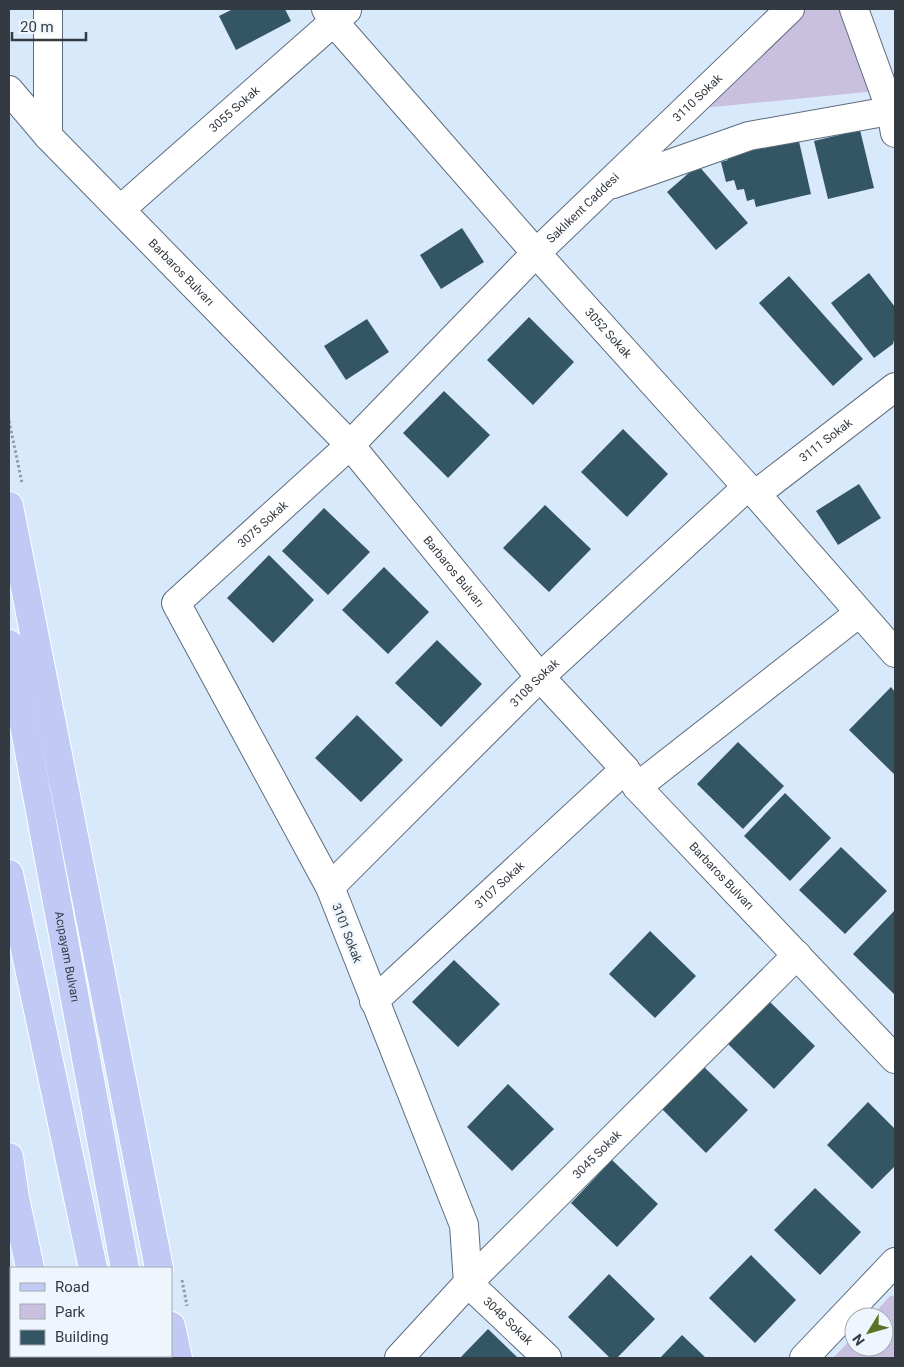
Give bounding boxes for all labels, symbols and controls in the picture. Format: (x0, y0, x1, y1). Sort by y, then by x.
scale bar (12, 10, 86, 42)
text: 20 m (20, 18, 54, 36)
street label: 3110 Sokak (670, 71, 726, 125)
street label: 3055 Sokak (206, 83, 263, 135)
street label: Saklıkent Caddesi (544, 170, 622, 246)
street label: Barbaros Bulvarı (146, 236, 217, 309)
street label: 3052 Sokak (582, 305, 635, 362)
street label: 3111 Sokak (797, 415, 856, 465)
street label: 3075 Sokak (235, 497, 291, 550)
street label: Barbaros Bulvarı (420, 533, 487, 610)
street label: 3108 Sokak (507, 655, 563, 710)
street label: Barbaros Bulvarı (686, 839, 757, 913)
street label: 3107 Sokak (472, 858, 528, 911)
street label: 3101 Sokak (329, 901, 365, 966)
street label: Acıpayam Bulvarı (52, 910, 82, 1003)
street label: 3045 Sokak (570, 1127, 625, 1182)
legend (10, 1267, 172, 1357)
text: Road (55, 1278, 89, 1296)
street label: 3048 Sokak (480, 1294, 536, 1348)
text: Park (55, 1303, 86, 1321)
north arrow (844, 1307, 894, 1357)
text: Building (55, 1328, 109, 1346)
text: N (849, 1331, 868, 1349)

